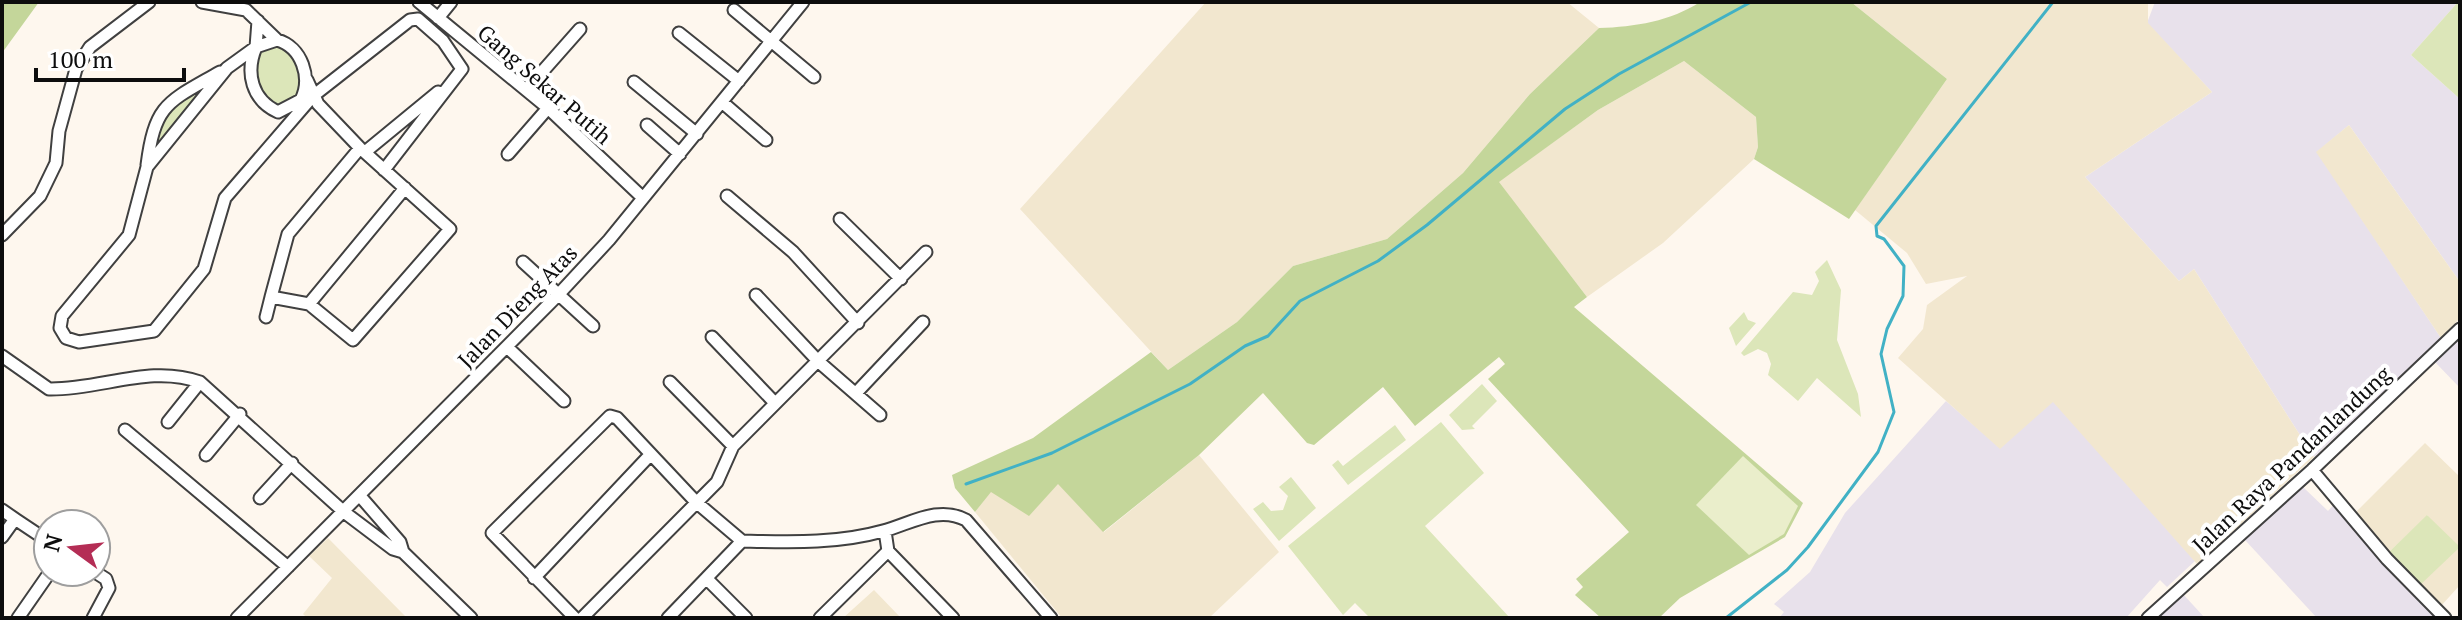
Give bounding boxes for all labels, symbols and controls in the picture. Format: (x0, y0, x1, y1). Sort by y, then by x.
street label: Gang Sekar Putih (472, 18, 618, 150)
scale bar (36, 32, 184, 82)
text: 100 m (48, 43, 113, 75)
street label: Jalan Dieng Atas (451, 238, 583, 374)
street label: Jalan Raya Pandanlandung (2186, 359, 2397, 559)
north arrow (32, 508, 112, 588)
text: N (36, 531, 68, 555)

